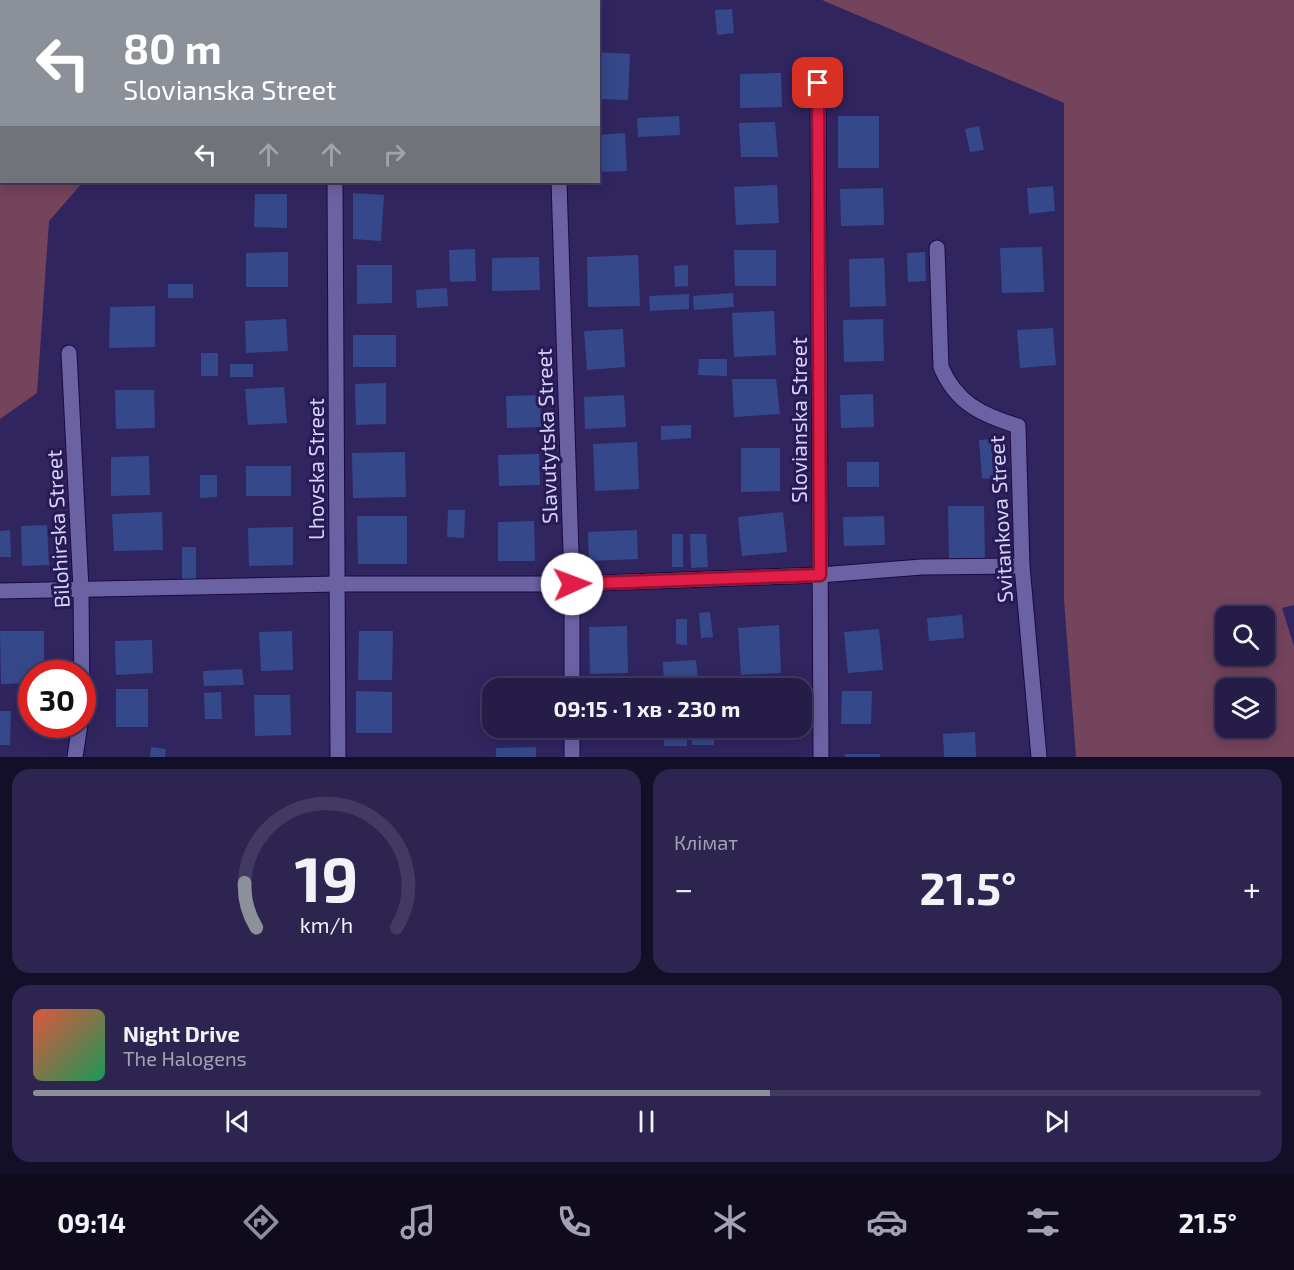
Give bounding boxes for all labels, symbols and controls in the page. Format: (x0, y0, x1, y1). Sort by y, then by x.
text: 80 m (123, 22, 222, 72)
icon: left (24, 24, 102, 102)
pin (792, 57, 843, 108)
icon: arrive (801, 66, 834, 99)
text: Slovianska Street (123, 73, 336, 105)
icon: left (189, 138, 222, 171)
icon: ahead (252, 138, 285, 171)
icon: ahead (315, 138, 348, 171)
icon: right (378, 138, 411, 171)
street label: Slovianska Street (786, 337, 811, 503)
street label: Slavutytska Street (530, 348, 562, 524)
street label: Lhovska Street (303, 398, 328, 540)
street label: Svitankova Street (983, 435, 1017, 603)
street label: Bilohirska Street (40, 449, 74, 609)
position arrow (540, 552, 604, 616)
map controls (1215, 606, 1275, 738)
button: search (1215, 606, 1275, 666)
speed limit sign: 30 (18, 660, 96, 738)
button: layers (1215, 678, 1275, 738)
text: 09:15 · 1 хв · 230 m (554, 695, 740, 721)
text: Клімат (674, 830, 738, 854)
text: 19 (295, 840, 358, 915)
text: 21.5° (920, 860, 1017, 914)
text: − (674, 868, 693, 908)
text: + (1243, 868, 1261, 908)
text: km/h (300, 912, 353, 937)
text: Night Drive (123, 1020, 240, 1046)
text: The Halogens (123, 1046, 247, 1070)
icon: previous (221, 1105, 254, 1138)
icon: pause (630, 1105, 663, 1138)
icon: next (1040, 1105, 1073, 1138)
icon: directions (240, 1201, 282, 1243)
icon: music (397, 1201, 439, 1243)
icon: phone (553, 1201, 595, 1243)
icon: climate (709, 1201, 751, 1243)
icon: car (866, 1201, 908, 1243)
icon: filters (1022, 1201, 1064, 1243)
text: 09:14 (57, 1206, 126, 1238)
text: 21.5° (1179, 1206, 1237, 1238)

